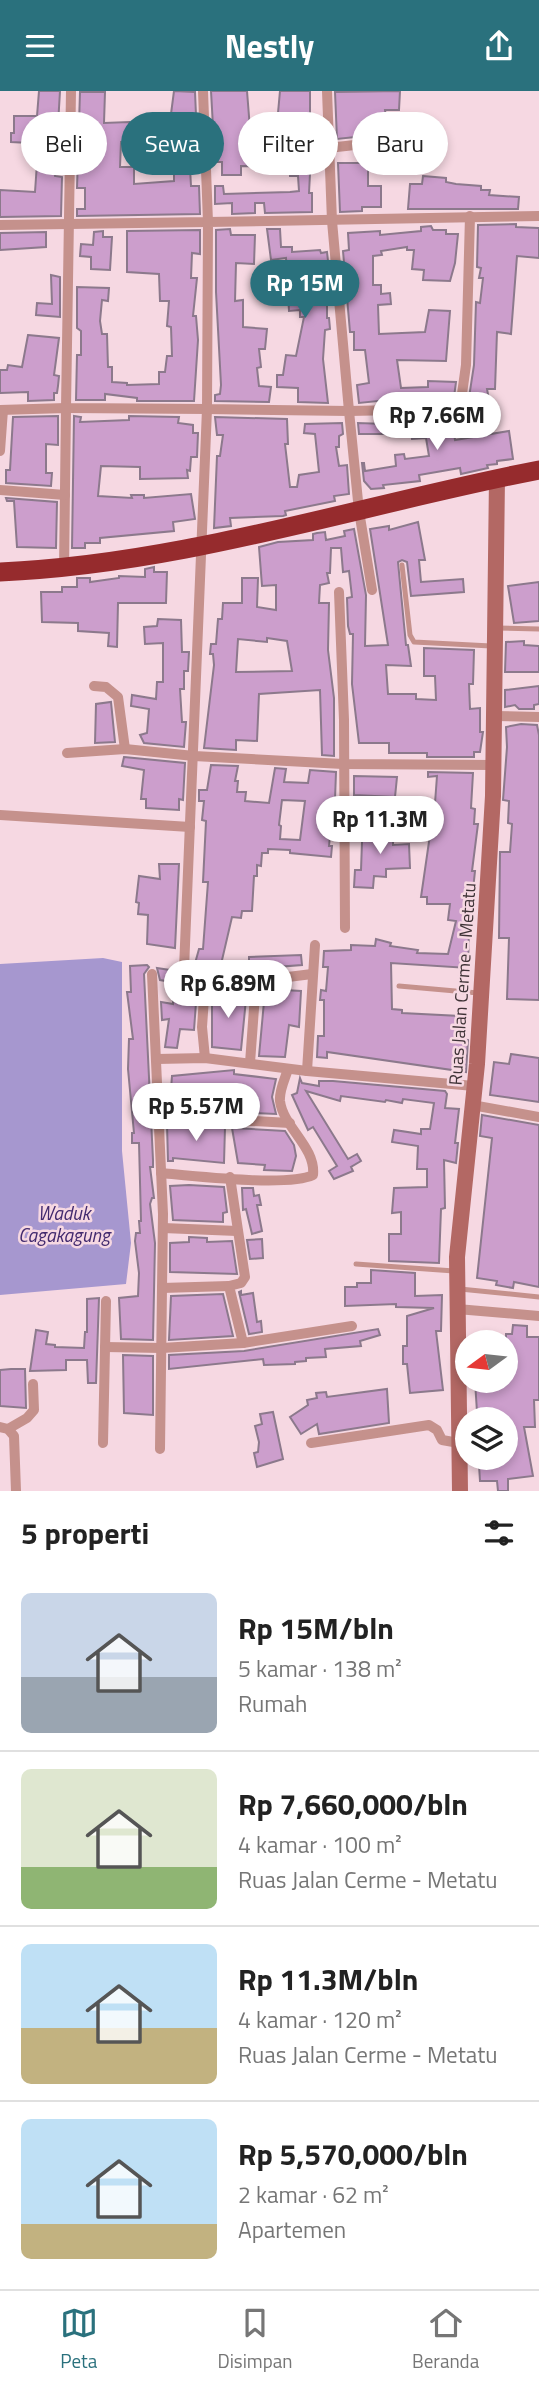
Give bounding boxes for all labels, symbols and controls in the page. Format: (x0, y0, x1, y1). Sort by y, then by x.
text: Nestly (225, 22, 314, 70)
icon: menu (21, 27, 59, 65)
icon: share (480, 27, 518, 65)
chip: Beli (21, 112, 107, 175)
chip: Sewa (121, 112, 224, 175)
chip: Filter (238, 112, 338, 175)
chip: Baru (352, 112, 448, 175)
pin: Rp 15M (248, 261, 362, 320)
text: Rp 15M (266, 265, 344, 300)
pin: Rp 7.66M (365, 393, 509, 452)
text: Rp 7.66M (389, 397, 485, 432)
pin: Rp 11.3M (308, 797, 452, 856)
text: Rp 11.3M (332, 801, 428, 836)
street label: Ruas Jalan Cerme - Metatu (441, 882, 483, 1086)
pin: Rp 6.89M (156, 961, 300, 1020)
text: Rp 6.89M (180, 965, 276, 1000)
pin: Rp 5.57M (124, 1083, 268, 1143)
text: Rp 5.57M (148, 1088, 244, 1123)
water label: Waduk Cagakagung (18, 1198, 112, 1249)
north arrow (455, 1330, 518, 1393)
map controls (455, 1330, 518, 1470)
button: layers (455, 1407, 518, 1470)
text: 5 properti (21, 1510, 149, 1556)
icon: filters (480, 1514, 518, 1552)
text: Rp 15M/bln (238, 1605, 394, 1651)
icon: home (77, 1621, 161, 1705)
text: 5 kamar · 138 m² (238, 1651, 402, 1686)
text: Rumah (238, 1686, 307, 1721)
text: Rp 7,660,000/bln (238, 1781, 468, 1827)
icon: home (77, 1797, 161, 1881)
text: 4 kamar · 100 m² (238, 1827, 402, 1862)
text: Ruas Jalan Cerme - Metatu (238, 1862, 498, 1897)
text: Rp 11.3M/bln (238, 1956, 418, 2002)
icon: home (77, 1972, 161, 2056)
text: 4 kamar · 120 m² (238, 2002, 402, 2037)
text: Ruas Jalan Cerme - Metatu (238, 2037, 498, 2072)
text: Rp 5,570,000/bln (238, 2131, 468, 2177)
icon: home (77, 2147, 161, 2231)
text: 2 kamar · 62 m² (238, 2177, 389, 2212)
text: Apartemen (238, 2212, 346, 2247)
tab: Peta (60, 2304, 98, 2375)
tab: Disimpan (217, 2304, 292, 2375)
tab: Beranda (412, 2304, 479, 2375)

